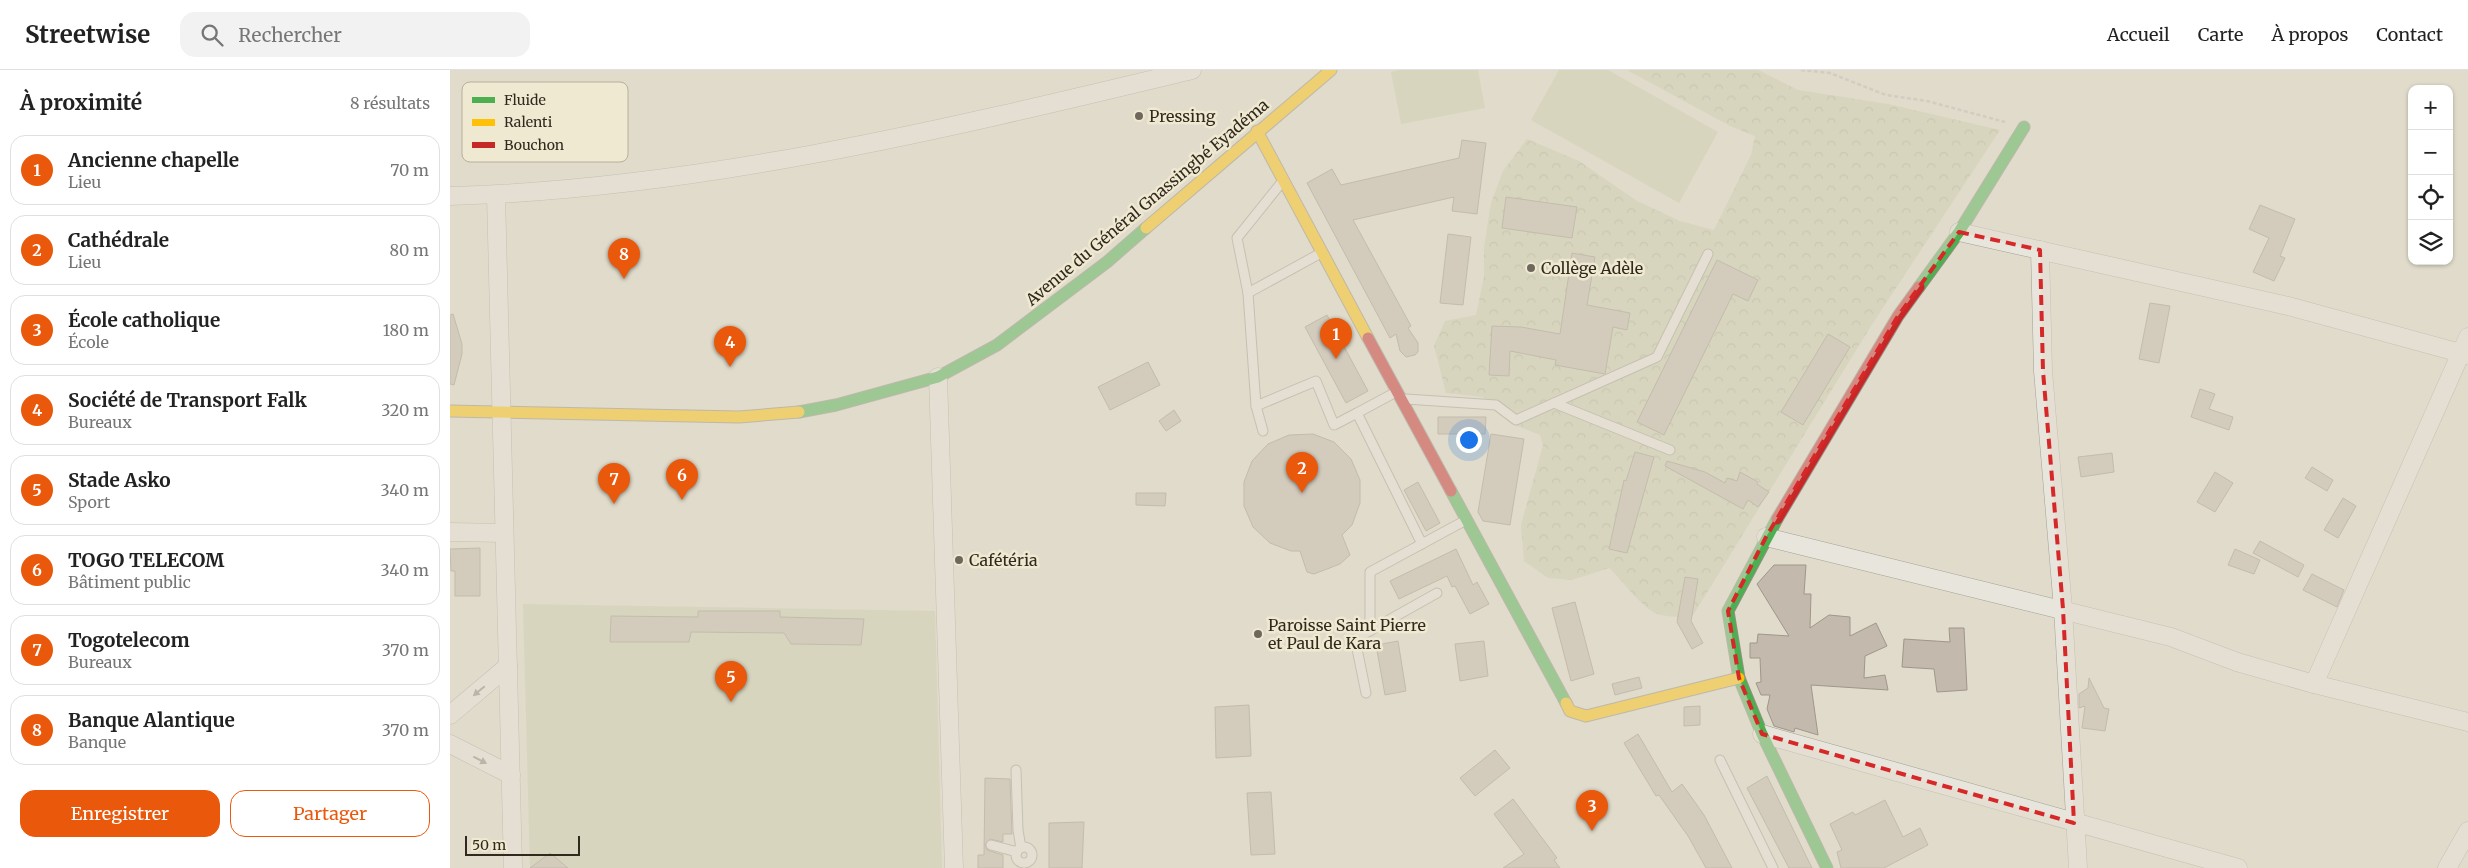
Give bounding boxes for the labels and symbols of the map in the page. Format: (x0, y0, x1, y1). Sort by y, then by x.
legend (462, 82, 628, 162)
text: Fluide (504, 91, 546, 109)
street label: Avenue du Général Gnassingbé Eyadéma (1021, 94, 1273, 310)
place label: Pressing (1149, 106, 1216, 126)
marker: Pressing (1133, 110, 1145, 122)
text: Ralenti (504, 113, 553, 131)
text: Bouchon (504, 136, 564, 154)
pin: 8 (608, 238, 640, 279)
place label: Collège Adèle (1541, 258, 1643, 278)
marker: Collège Adèle (1525, 262, 1537, 274)
pin: 1 (1320, 318, 1352, 359)
pin: 4 (714, 326, 746, 367)
your location (1456, 427, 1482, 453)
pin: 2 (1286, 452, 1318, 493)
pin: 6 (666, 459, 698, 500)
pin: 7 (598, 463, 630, 504)
place label: Cafétéria (969, 550, 1038, 570)
marker: Cafétéria (953, 554, 965, 566)
place label: Paroisse Saint Pierre et Paul de Kara (1268, 615, 1426, 653)
marker: Paroisse Saint Pierre et Paul de Kara (1252, 628, 1264, 640)
pin: 5 (715, 661, 747, 702)
one-way arrow (473, 685, 486, 696)
one-way arrow (473, 756, 488, 764)
pin: 3 (1576, 790, 1608, 831)
scale bar (465, 833, 580, 856)

